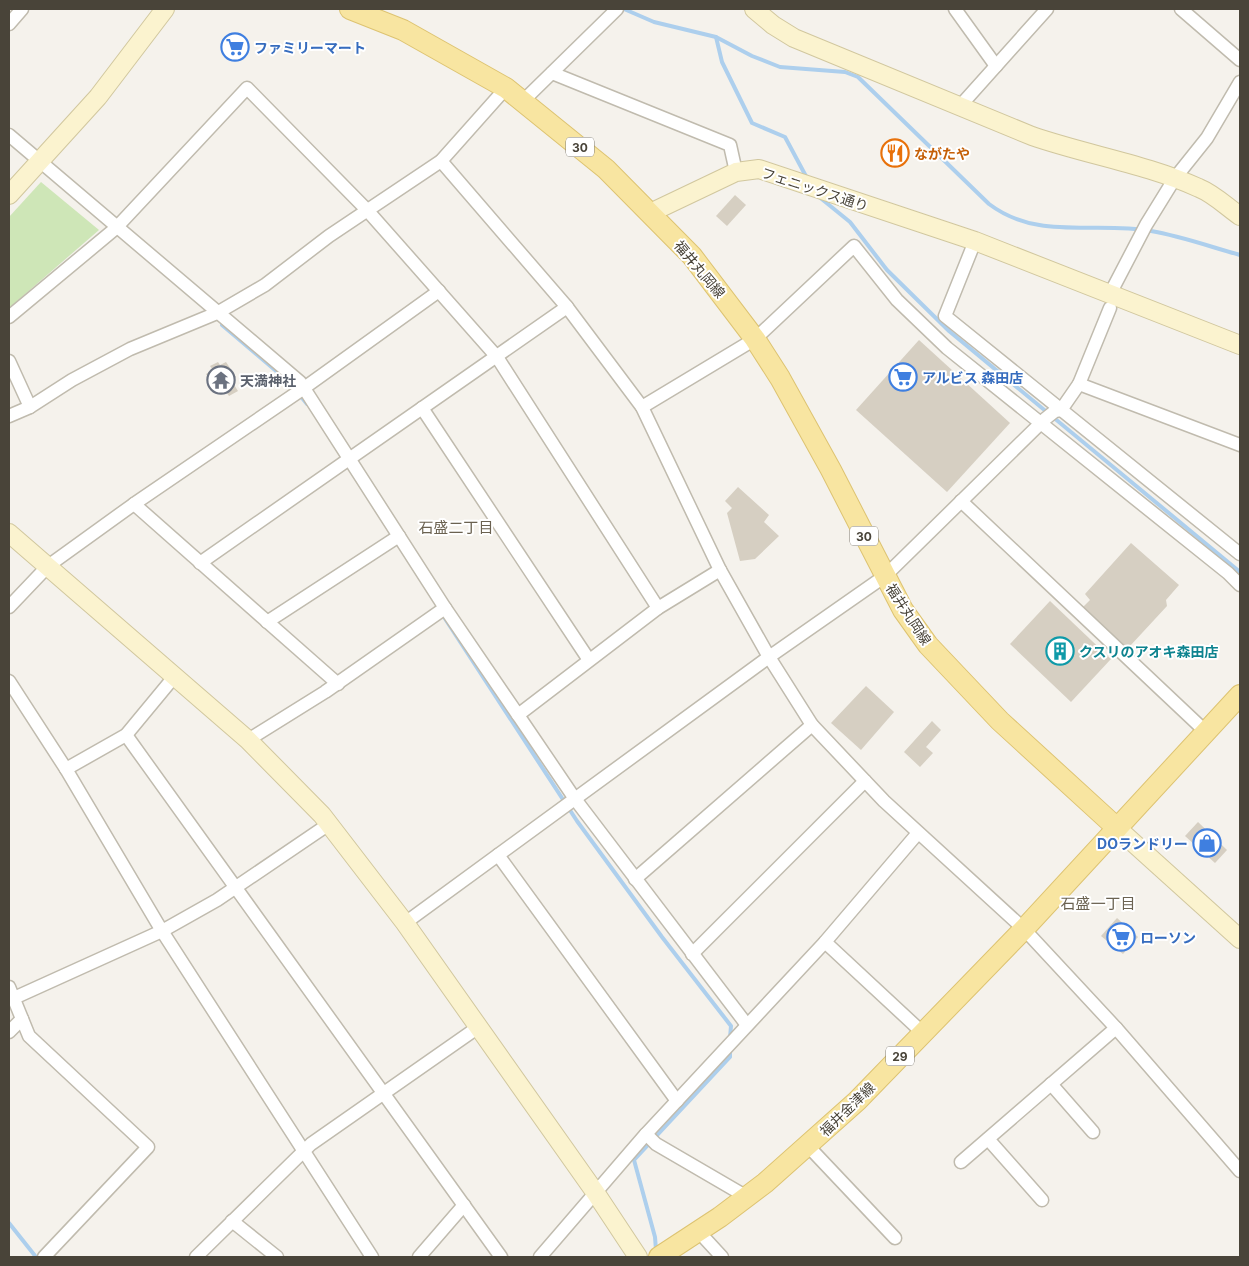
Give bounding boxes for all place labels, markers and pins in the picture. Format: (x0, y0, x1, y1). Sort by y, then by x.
supermarket icon: ファミリーマート (220, 32, 250, 62)
place label: ファミリーマート (254, 39, 366, 56)
restaurant icon: ながたや (880, 138, 910, 168)
place label: ながたや (914, 145, 970, 162)
supermarket icon: アルビス 森田店 (888, 362, 918, 392)
temple icon: 天満神社 (206, 365, 236, 395)
place label: アルビス 森田店 (922, 369, 1023, 386)
place label: 天満神社 (240, 372, 296, 389)
building icon: クスリのアオキ森田店 (1045, 636, 1075, 666)
place label: クスリのアオキ森田店 (1079, 643, 1219, 660)
shop icon: DOランドリー (1192, 828, 1222, 858)
place label: DOランドリー (1097, 835, 1188, 852)
supermarket icon: ローソン (1106, 922, 1136, 952)
place label: ローソン (1140, 929, 1196, 946)

